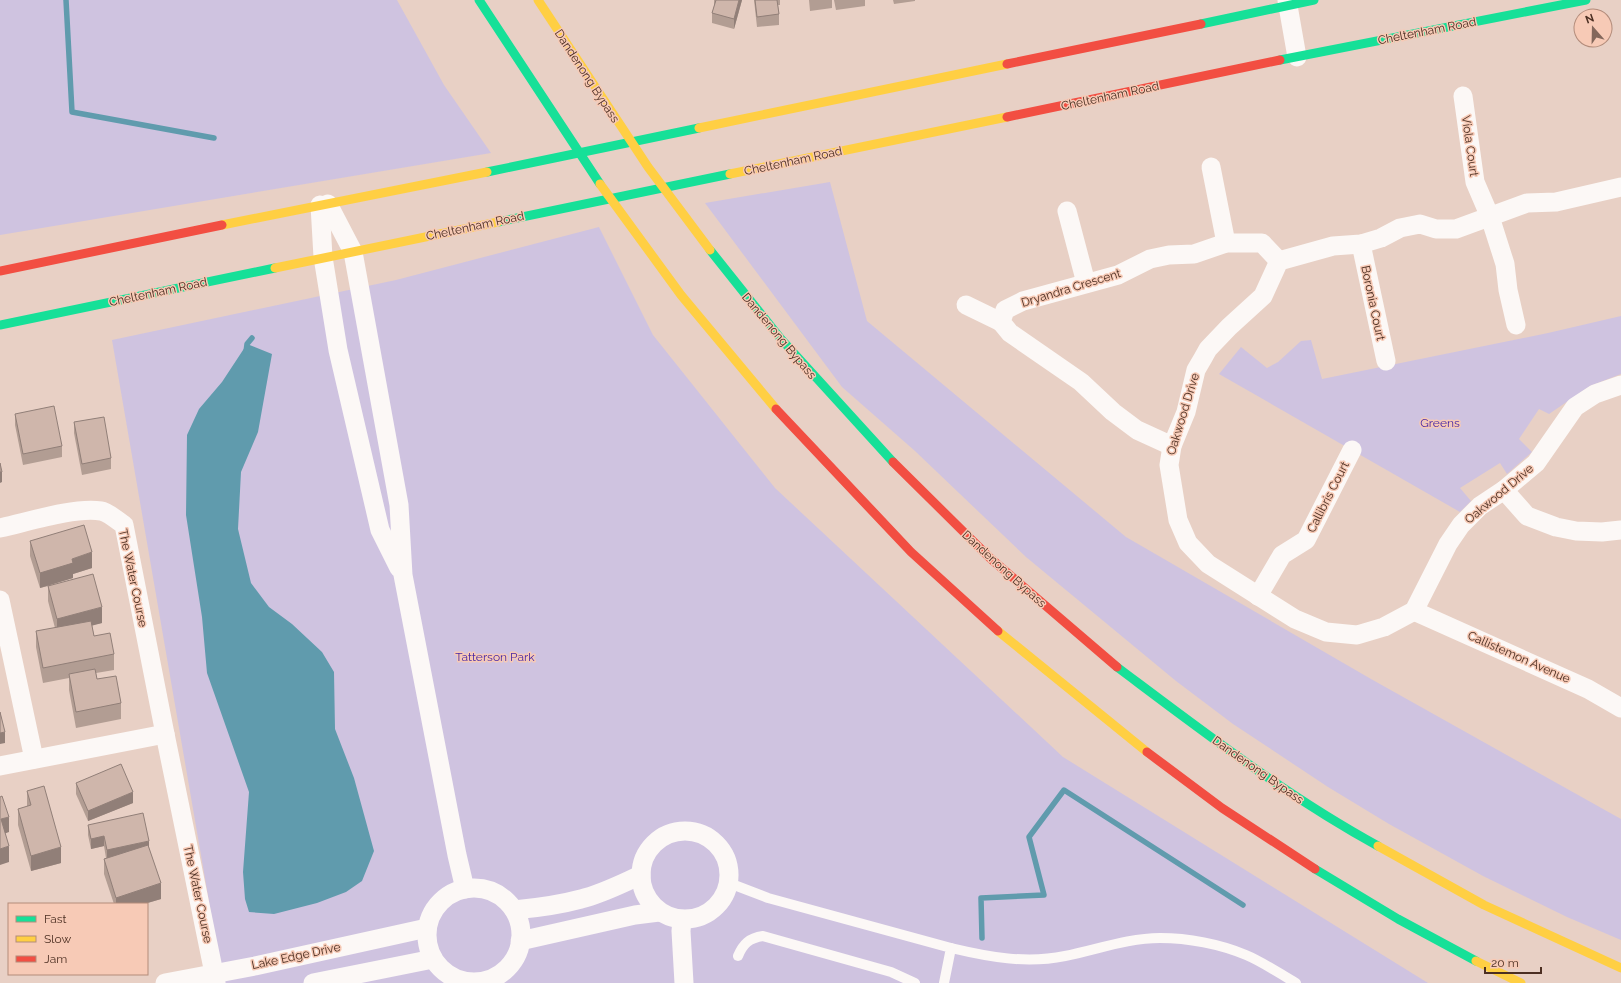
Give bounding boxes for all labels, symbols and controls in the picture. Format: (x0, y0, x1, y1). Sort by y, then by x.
north arrow (1573, 8, 1613, 48)
text: N (1584, 12, 1596, 27)
street label: Cheltenham Road (1377, 15, 1477, 47)
street label: Dandenong Bypass (552, 27, 622, 125)
street label: Cheltenham Road (1060, 79, 1160, 113)
street label: Viola Court (1459, 115, 1481, 177)
street label: Cheltenham Road (743, 144, 843, 178)
street label: Cheltenham Road (425, 209, 525, 243)
street label: Boronia Court (1358, 264, 1388, 342)
street label: Dryandra Crescent (1019, 266, 1123, 310)
street label: Cheltenham Road (108, 275, 208, 309)
street label: Dandenong Bypass (739, 290, 819, 382)
street label: Oakwood Drive (1164, 371, 1202, 457)
park label: Greens (1420, 416, 1460, 430)
street label: Callibris Court (1304, 459, 1352, 535)
street label: Oakwood Drive (1462, 461, 1536, 527)
street label: The Water Course (116, 528, 150, 628)
street label: Dandenong Bypass (959, 528, 1049, 611)
street label: Callistemon Avenue (1466, 628, 1572, 686)
park label: Tatterson Park (455, 650, 535, 664)
street label: Dandenong Bypass (1210, 733, 1306, 807)
street label: The Water Course (181, 844, 215, 944)
legend (8, 903, 148, 975)
text: Fast (44, 912, 67, 926)
text: Slow (44, 932, 71, 946)
street label: Lake Edge Drive (250, 940, 342, 972)
scale bar (1485, 949, 1541, 975)
text: Jam (44, 952, 67, 966)
text: 20 m (1491, 956, 1519, 970)

